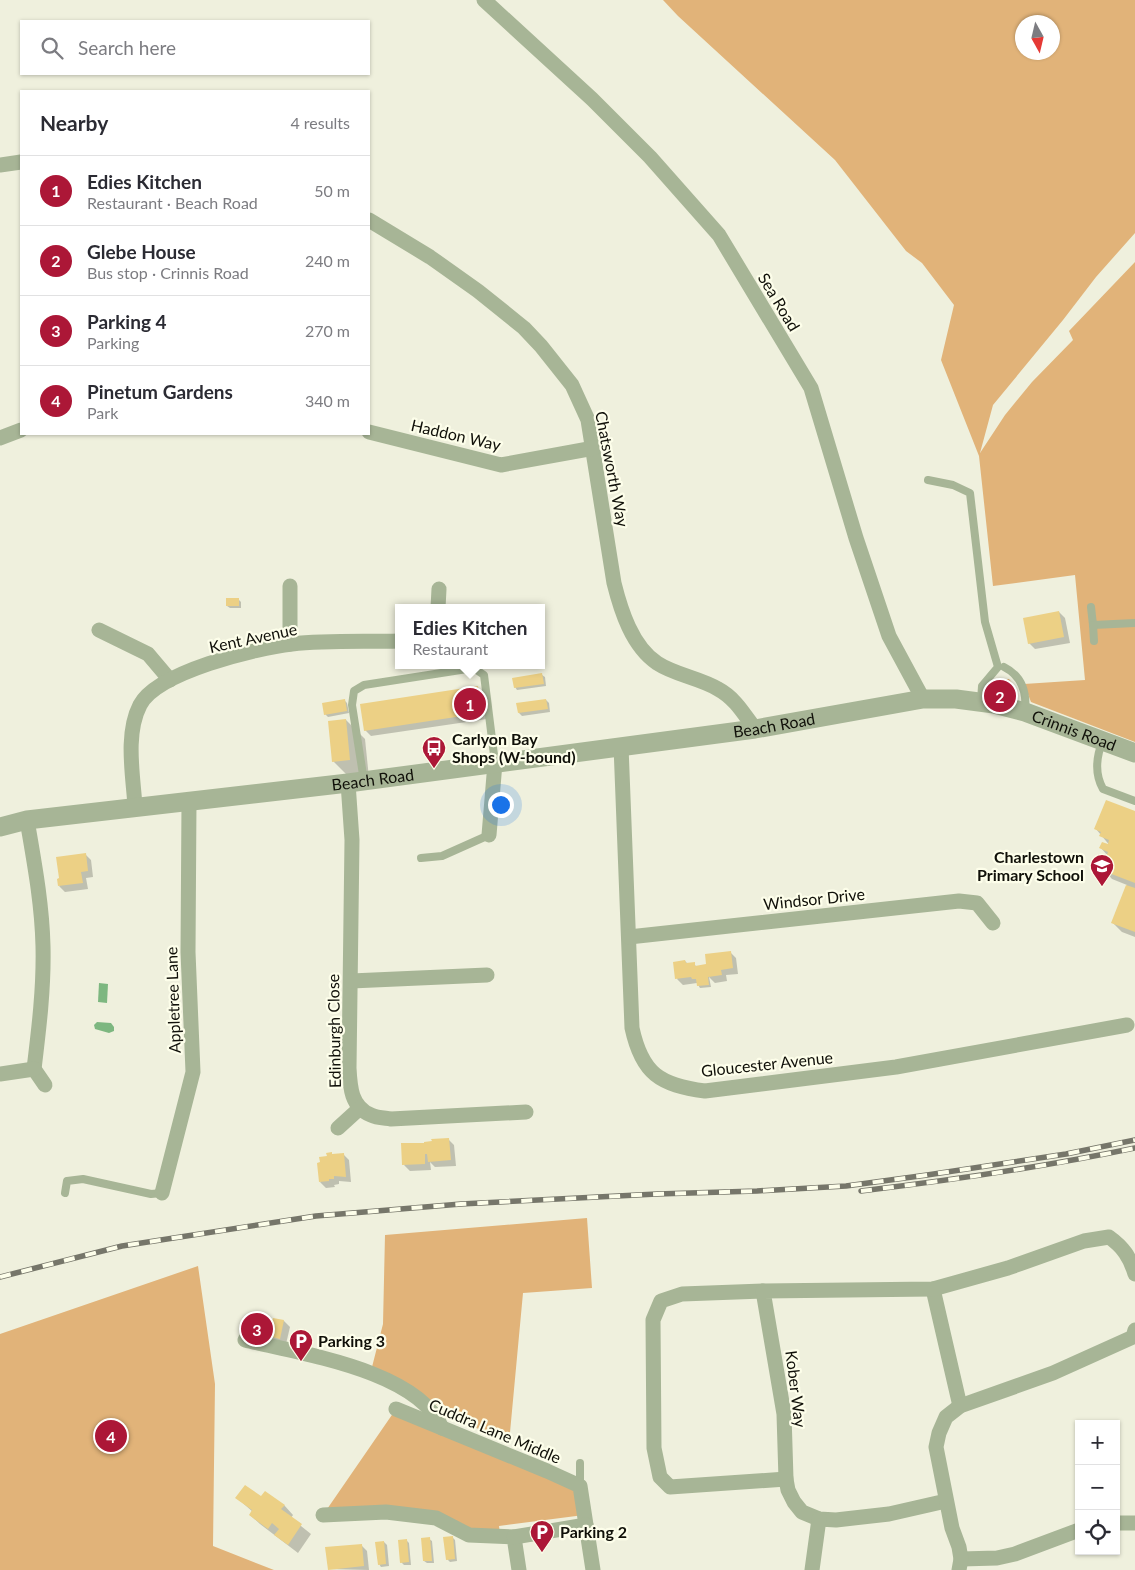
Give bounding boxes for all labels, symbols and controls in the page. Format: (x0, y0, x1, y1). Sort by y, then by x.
north arrow (1015, 15, 1060, 60)
search box (20, 20, 370, 75)
icon: search (38, 34, 66, 62)
text: Search here (78, 36, 176, 59)
text: Nearby (40, 110, 108, 135)
text: 4 results (290, 113, 350, 132)
text: Edies Kitchen (87, 170, 202, 193)
text: 1 (51, 181, 61, 200)
text: 50 m (314, 181, 350, 200)
text: Restaurant · Beach Road (87, 193, 258, 212)
text: Glebe House (87, 240, 196, 263)
text: 2 (51, 251, 61, 270)
text: 240 m (305, 251, 350, 270)
text: Bus stop · Crinnis Road (87, 263, 249, 282)
street label: Sea Road (755, 269, 804, 334)
text: Parking 4 (87, 310, 167, 333)
text: 3 (51, 321, 61, 340)
text: 270 m (305, 321, 350, 340)
text: Parking (87, 333, 139, 352)
text: Pinetum Gardens (87, 380, 233, 403)
text: 4 (51, 391, 61, 410)
text: 340 m (305, 391, 350, 410)
text: Park (87, 403, 118, 422)
street label: Chatsworth Way (592, 409, 633, 529)
street label: Haddon Way (409, 415, 504, 454)
popup (395, 604, 545, 669)
text: Edies Kitchen (413, 616, 527, 639)
street label: Kent Avenue (207, 619, 299, 656)
text: Restaurant (413, 639, 488, 658)
pin: 2 (984, 677, 1016, 715)
pin: 1 (454, 685, 486, 723)
street label: Crinnis Road (1029, 705, 1119, 754)
street label: Beach Road (732, 708, 816, 741)
place label: Carlyon Bay Shops (W-bound) (452, 729, 576, 766)
bus stop icon: Carlyon Bay Shops (W-bound) (421, 735, 447, 769)
street label: Beach Road (331, 764, 415, 794)
your location (488, 792, 514, 818)
place label: Charlestown Primary School (977, 847, 1084, 884)
school or university icon: Charlestown Primary School (1089, 853, 1115, 887)
street label: Windsor Drive (762, 884, 866, 913)
street label: Appletree Lane (161, 946, 184, 1054)
street label: Edinburgh Close (323, 974, 344, 1088)
street label: Gloucester Avenue (700, 1047, 834, 1080)
pin: 3 (241, 1310, 273, 1348)
parking icon: Parking 3 (288, 1328, 314, 1362)
place label: Parking 3 (318, 1331, 385, 1350)
street label: Kober Way (782, 1349, 811, 1429)
street label: Cuddra Lane Middle (426, 1394, 564, 1467)
pin: 4 (95, 1417, 127, 1455)
map controls (1075, 1420, 1120, 1555)
button: + (1075, 1420, 1120, 1465)
button: − (1075, 1465, 1120, 1510)
button: locate (1075, 1510, 1120, 1555)
parking icon: Parking 2 (529, 1519, 555, 1553)
place label: Parking 2 (560, 1522, 627, 1541)

